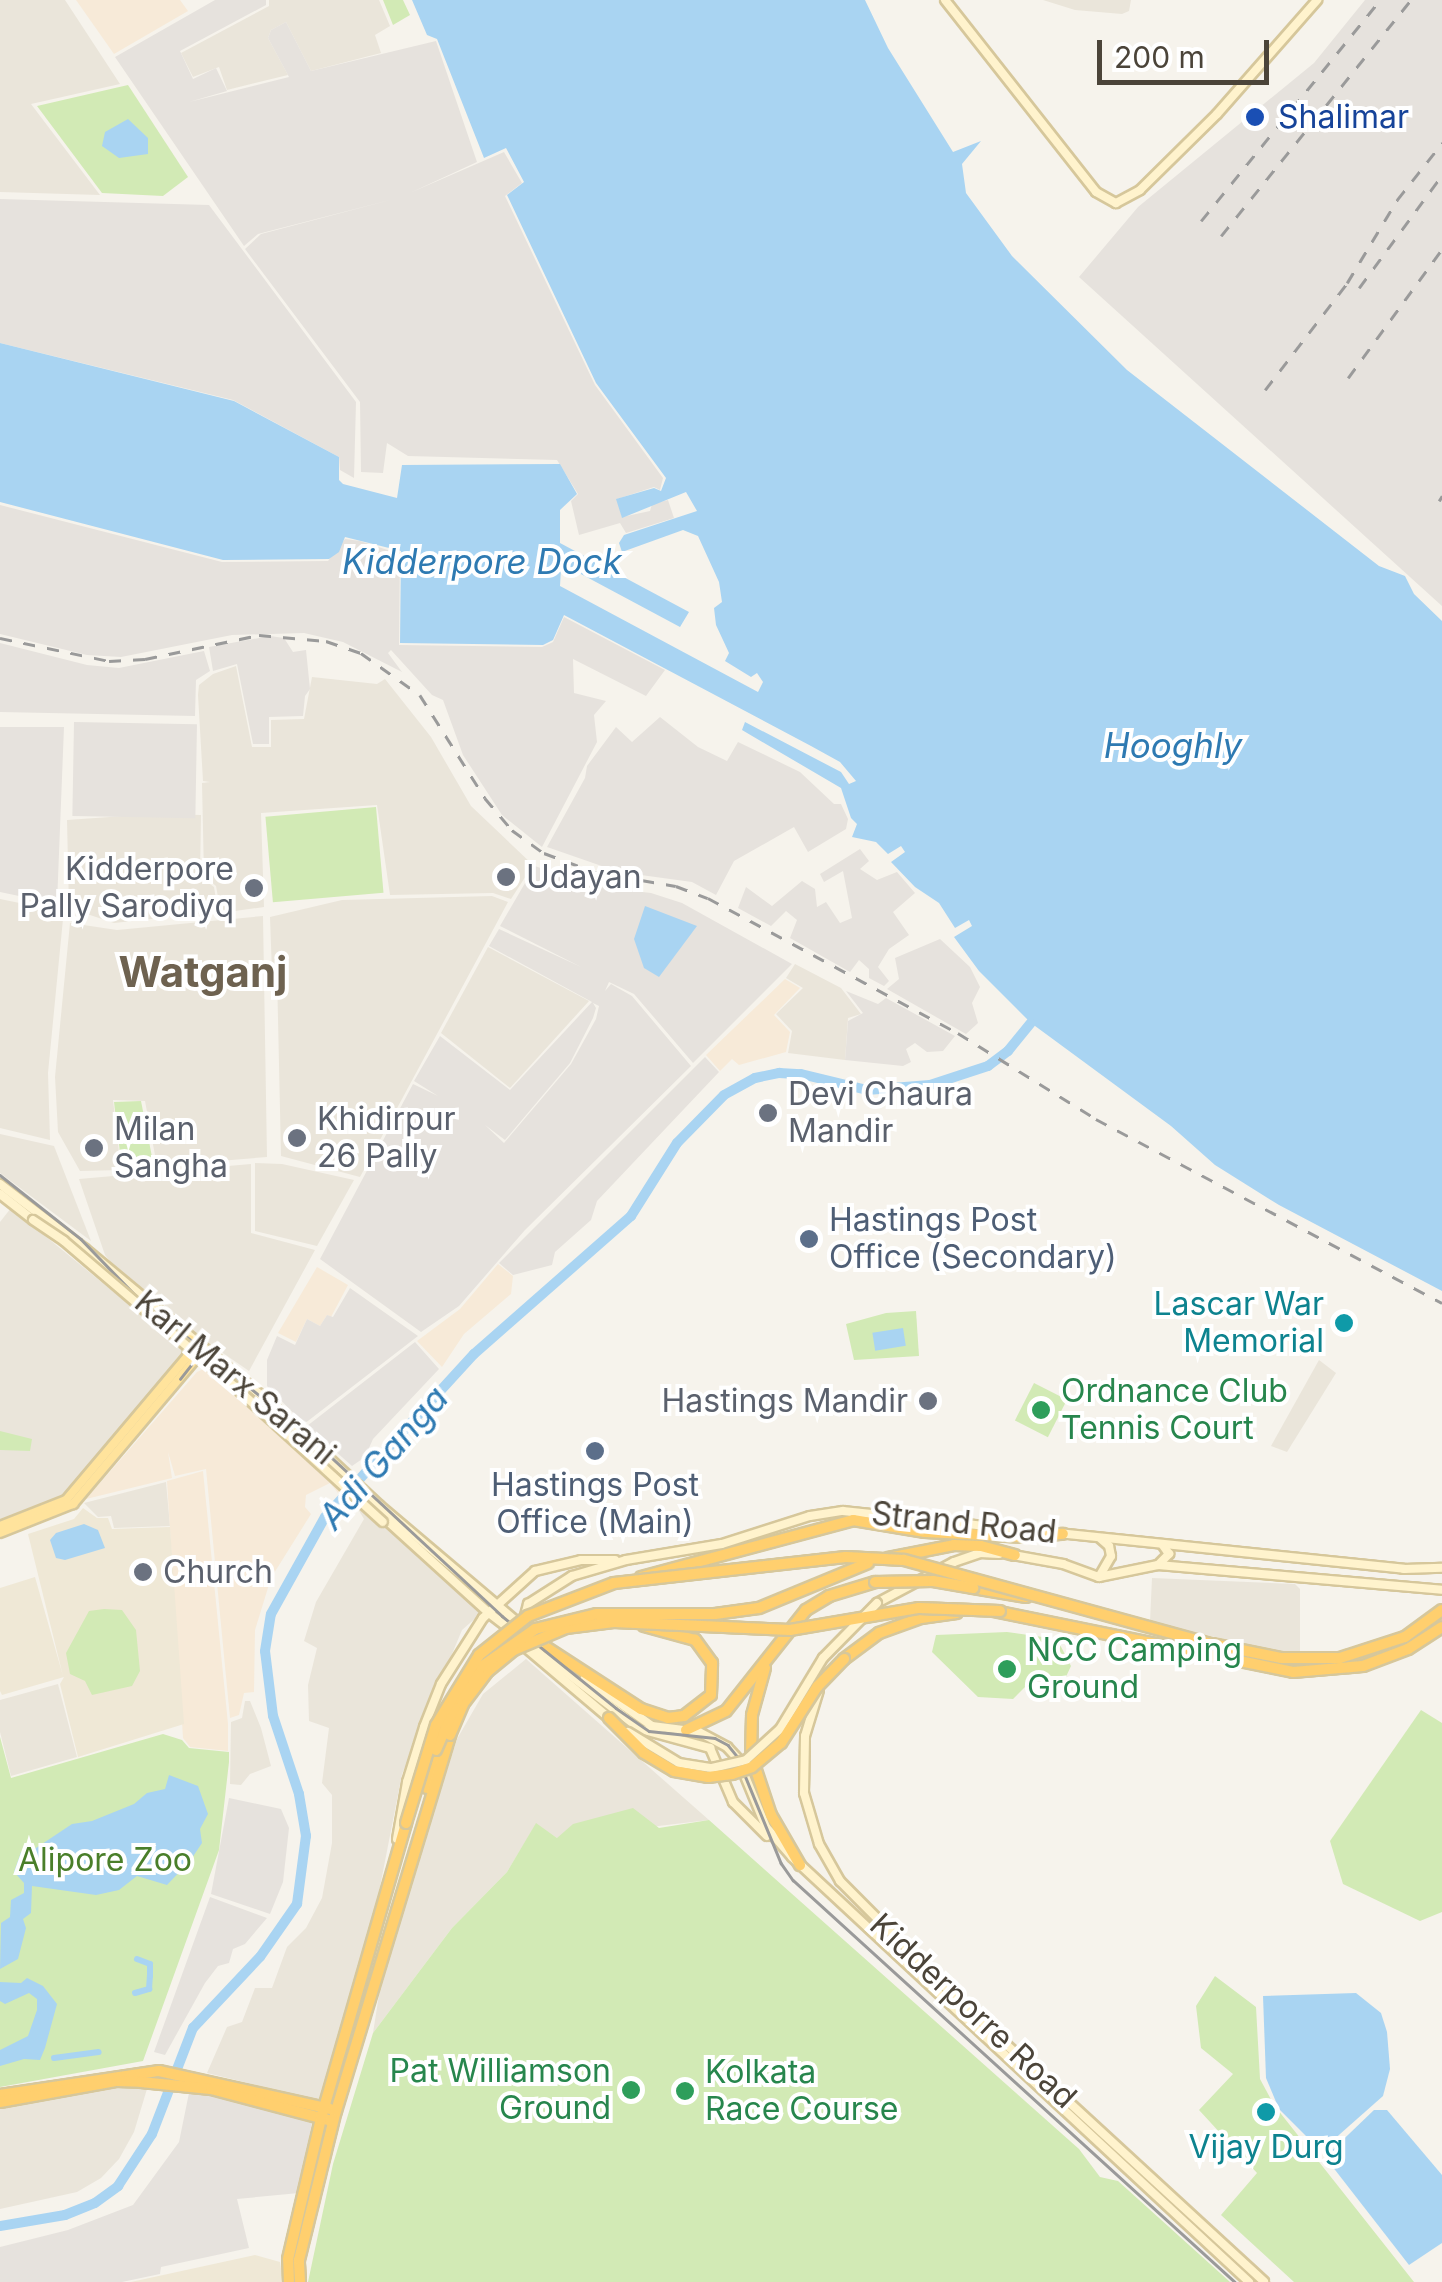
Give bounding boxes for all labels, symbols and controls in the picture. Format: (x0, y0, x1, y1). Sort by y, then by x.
scale bar (1102, 20, 1274, 82)
text: 200 m (1114, 39, 1205, 75)
place label: Shalimar (1278, 98, 1409, 136)
marker: Shalimar (1242, 104, 1268, 130)
water label: Kidderpore Dock (342, 540, 622, 582)
water label: Hooghly (1104, 724, 1242, 766)
place label: Kidderpore Pally Sarodiyq (19, 851, 234, 926)
place label: Udayan (526, 858, 642, 896)
marker: Udayan (495, 866, 517, 888)
marker: Kidderpore Pally Sarodiyq (243, 877, 265, 899)
district label: Watganj (119, 947, 287, 997)
place label: Devi Chaura Mandir (788, 1076, 973, 1151)
place label: Khidirpur 26 Pally (317, 1101, 456, 1176)
marker: Devi Chaura Mandir (757, 1102, 779, 1124)
place label: Milan Sangha (114, 1111, 228, 1186)
marker: Khidirpur 26 Pally (286, 1127, 308, 1149)
marker: Milan Sangha (83, 1137, 105, 1159)
place label: Hastings Post Office (Secondary) (829, 1202, 1117, 1277)
marker: Hastings Post Office (Secondary) (798, 1228, 820, 1250)
street label: Karl Marx Sarani (127, 1283, 343, 1473)
place label: Lascar War Memorial (1154, 1286, 1324, 1361)
marker: Lascar War Memorial (1333, 1312, 1355, 1334)
place label: Ordnance Club Tennis Court (1061, 1373, 1288, 1448)
water label: Adi Ganga (310, 1377, 456, 1537)
place label: Hastings Mandir (662, 1382, 908, 1420)
marker: Hastings Mandir (917, 1390, 939, 1412)
marker: Ordnance Club Tennis Court (1030, 1399, 1052, 1421)
marker: Hastings Post Office (Main) (584, 1440, 606, 1462)
place label: Hastings Post Office (Main) (491, 1467, 699, 1542)
street label: Strand Road (870, 1494, 1058, 1552)
place label: Church (163, 1553, 273, 1591)
marker: Church (132, 1561, 154, 1583)
place label: NCC Camping Ground (1027, 1632, 1242, 1707)
marker: NCC Camping Ground (996, 1658, 1018, 1680)
park label: Alipore Zoo (18, 1841, 192, 1879)
street label: Kidderporre Road (862, 1906, 1084, 2116)
place label: Pat Williamson Ground (390, 2053, 611, 2128)
place label: Kolkata Race Course (705, 2054, 898, 2129)
marker: Pat Williamson Ground (620, 2079, 642, 2101)
marker: Kolkata Race Course (674, 2080, 696, 2102)
marker: Vijay Durg (1255, 2101, 1277, 2123)
place label: Vijay Durg (1188, 2128, 1344, 2166)

